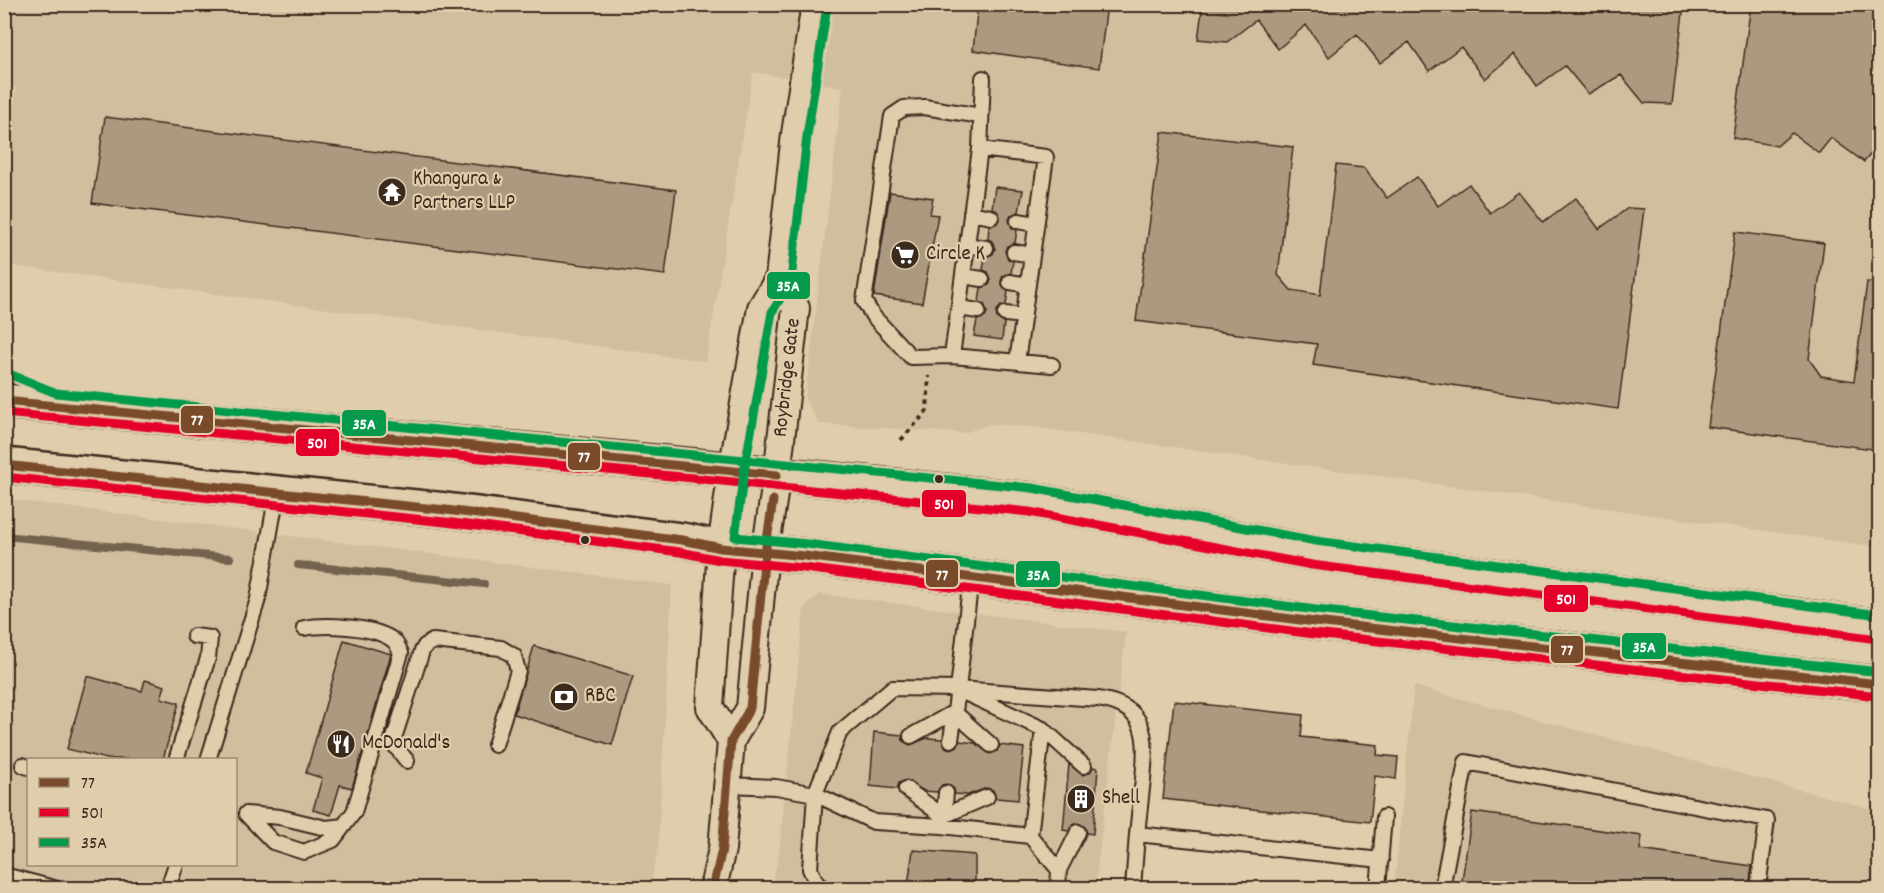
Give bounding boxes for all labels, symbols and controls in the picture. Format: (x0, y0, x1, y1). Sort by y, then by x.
place label: Khangura & Partners LLP (413, 165, 515, 219)
temple icon: Khangura & Partners LLP (376, 176, 408, 208)
supermarket icon: Circle K (889, 239, 921, 271)
place label: Circle K (926, 240, 985, 270)
line badge: 35A (766, 271, 811, 300)
text: 35A (776, 276, 800, 299)
street label: Roybridge Gate (766, 317, 810, 439)
line badge: 77 (180, 405, 214, 434)
line badge: 35A (341, 409, 387, 437)
text: 77 (191, 410, 203, 433)
text: 35A (352, 414, 376, 437)
line badge: 501 (295, 428, 340, 457)
text: 501 (307, 433, 327, 456)
line badge: 77 (567, 442, 601, 471)
text: 77 (578, 447, 590, 470)
unlabelled marker (933, 473, 945, 485)
line badge: 501 (921, 489, 967, 518)
text: 501 (934, 494, 954, 517)
unlabelled marker (579, 534, 591, 546)
line badge: 77 (925, 559, 959, 588)
line badge: 35A (1015, 560, 1061, 588)
text: 77 (936, 565, 948, 588)
text: 35A (1026, 565, 1050, 588)
line badge: 501 (1543, 584, 1589, 613)
text: 501 (1556, 589, 1576, 612)
line badge: 35A (1621, 632, 1667, 660)
line badge: 77 (1550, 635, 1584, 664)
text: 35A (1632, 637, 1656, 660)
text: 77 (1561, 640, 1573, 663)
bank icon: RBC (548, 681, 580, 713)
place label: RBC (585, 682, 616, 712)
restaurant icon: McDonald's (325, 728, 357, 760)
place label: McDonald's (362, 729, 450, 759)
legend (27, 758, 237, 866)
text: 77 (81, 772, 95, 797)
building icon: Shell (1065, 783, 1097, 815)
place label: Shell (1102, 784, 1140, 814)
text: 501 (81, 802, 103, 827)
text: 35A (81, 832, 107, 857)

